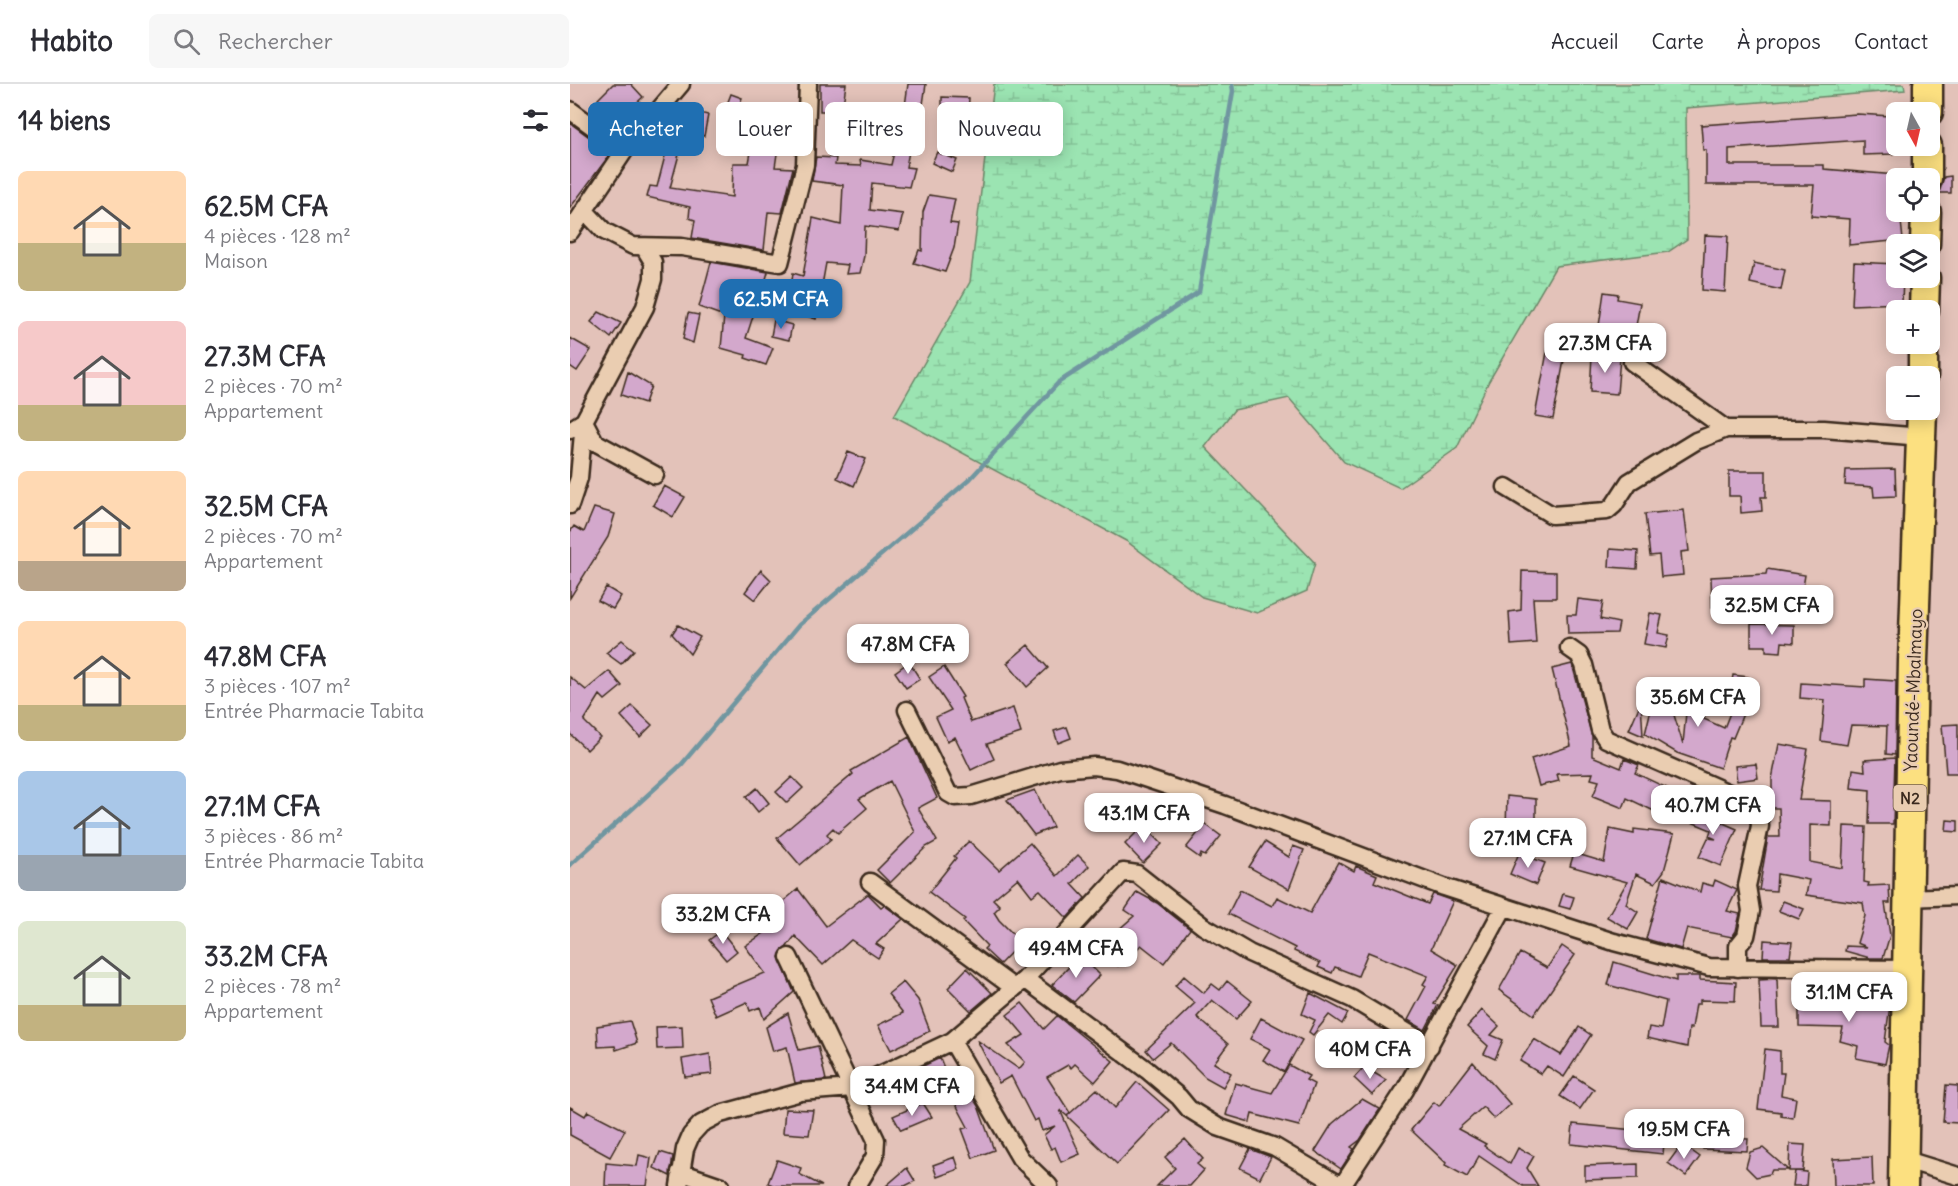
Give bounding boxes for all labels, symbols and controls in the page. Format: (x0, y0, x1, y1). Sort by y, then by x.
search box (149, 14, 569, 68)
text: Habito (30, 23, 113, 59)
icon: search (170, 25, 203, 58)
text: Rechercher (218, 27, 333, 55)
text: Accueil (1551, 28, 1619, 55)
text: Carte (1652, 28, 1704, 55)
text: À propos (1737, 28, 1821, 55)
text: Contact (1854, 28, 1928, 55)
chip: Acheter (588, 102, 704, 156)
chip: Louer (716, 102, 813, 156)
chip: Filtres (825, 102, 925, 156)
chip: Nouveau (937, 102, 1063, 156)
north arrow (1886, 102, 1940, 156)
map controls (1886, 102, 1940, 420)
text: 14 biens (18, 104, 111, 137)
icon: filters (519, 104, 552, 137)
button: locate (1886, 168, 1940, 222)
text: 62.5M CFA (204, 190, 328, 223)
icon: home (66, 195, 138, 267)
text: 4 pièces · 128 m² (204, 223, 351, 248)
button: layers (1886, 234, 1940, 288)
text: Maison (204, 248, 268, 273)
pin: 62.5M CFA (712, 279, 850, 330)
text: 62.5M CFA (733, 286, 829, 311)
button: + (1886, 300, 1940, 354)
pin: 27.3M CFA (1536, 323, 1674, 374)
text: 27.3M CFA (1558, 330, 1652, 355)
text: 27.3M CFA (204, 340, 326, 373)
icon: home (66, 345, 138, 417)
button: − (1886, 366, 1940, 420)
text: 2 pièces · 70 m² (204, 373, 343, 398)
text: Appartement (204, 398, 323, 423)
text: 32.5M CFA (204, 490, 328, 523)
icon: home (66, 495, 138, 567)
text: 2 pièces · 70 m² (204, 523, 343, 548)
text: Appartement (204, 548, 323, 573)
pin: 32.5M CFA (1703, 585, 1841, 636)
text: 32.5M CFA (1724, 592, 1820, 617)
street label: Yaoundé-Mbalmayo (1899, 608, 1927, 772)
pin: 47.8M CFA (839, 624, 977, 675)
text: 47.8M CFA (861, 631, 955, 656)
text: 47.8M CFA (204, 640, 326, 673)
icon: home (66, 645, 138, 717)
text: 3 pièces · 107 m² (204, 673, 351, 698)
pin: 35.6M CFA (1629, 677, 1767, 728)
text: 35.6M CFA (1650, 684, 1746, 709)
text: Entrée Pharmacie Tabita (204, 698, 424, 723)
pin: 40.7M CFA (1644, 785, 1782, 836)
road number: N2 (1894, 785, 1926, 811)
text: 27.1M CFA (204, 790, 320, 823)
text: 40.7M CFA (1665, 792, 1761, 817)
pin: 43.1M CFA (1075, 793, 1213, 844)
icon: home (66, 795, 138, 867)
text: 43.1M CFA (1098, 800, 1190, 825)
pin: 27.1M CFA (1459, 818, 1597, 869)
text: 3 pièces · 86 m² (204, 823, 343, 848)
text: 27.1M CFA (1483, 825, 1573, 850)
text: Entrée Pharmacie Tabita (204, 848, 424, 873)
pin: 33.2M CFA (654, 894, 792, 945)
text: 33.2M CFA (675, 901, 771, 926)
pin: 49.4M CFA (1007, 928, 1145, 979)
text: 49.4M CFA (1028, 935, 1124, 960)
text: 33.2M CFA (204, 940, 328, 973)
icon: home (66, 945, 138, 1017)
pin: 31.1M CFA (1780, 972, 1918, 1023)
text: 2 pièces · 78 m² (204, 973, 341, 998)
text: 31.1M CFA (1805, 979, 1893, 1004)
text: Appartement (204, 998, 323, 1023)
pin: 40M CFA (1315, 1029, 1425, 1080)
text: 40M CFA (1329, 1036, 1411, 1061)
pin: 34.4M CFA (843, 1066, 981, 1117)
text: 34.4M CFA (864, 1073, 960, 1098)
pin: 19.5M CFA (1615, 1109, 1753, 1160)
text: 19.5M CFA (1638, 1116, 1730, 1141)

